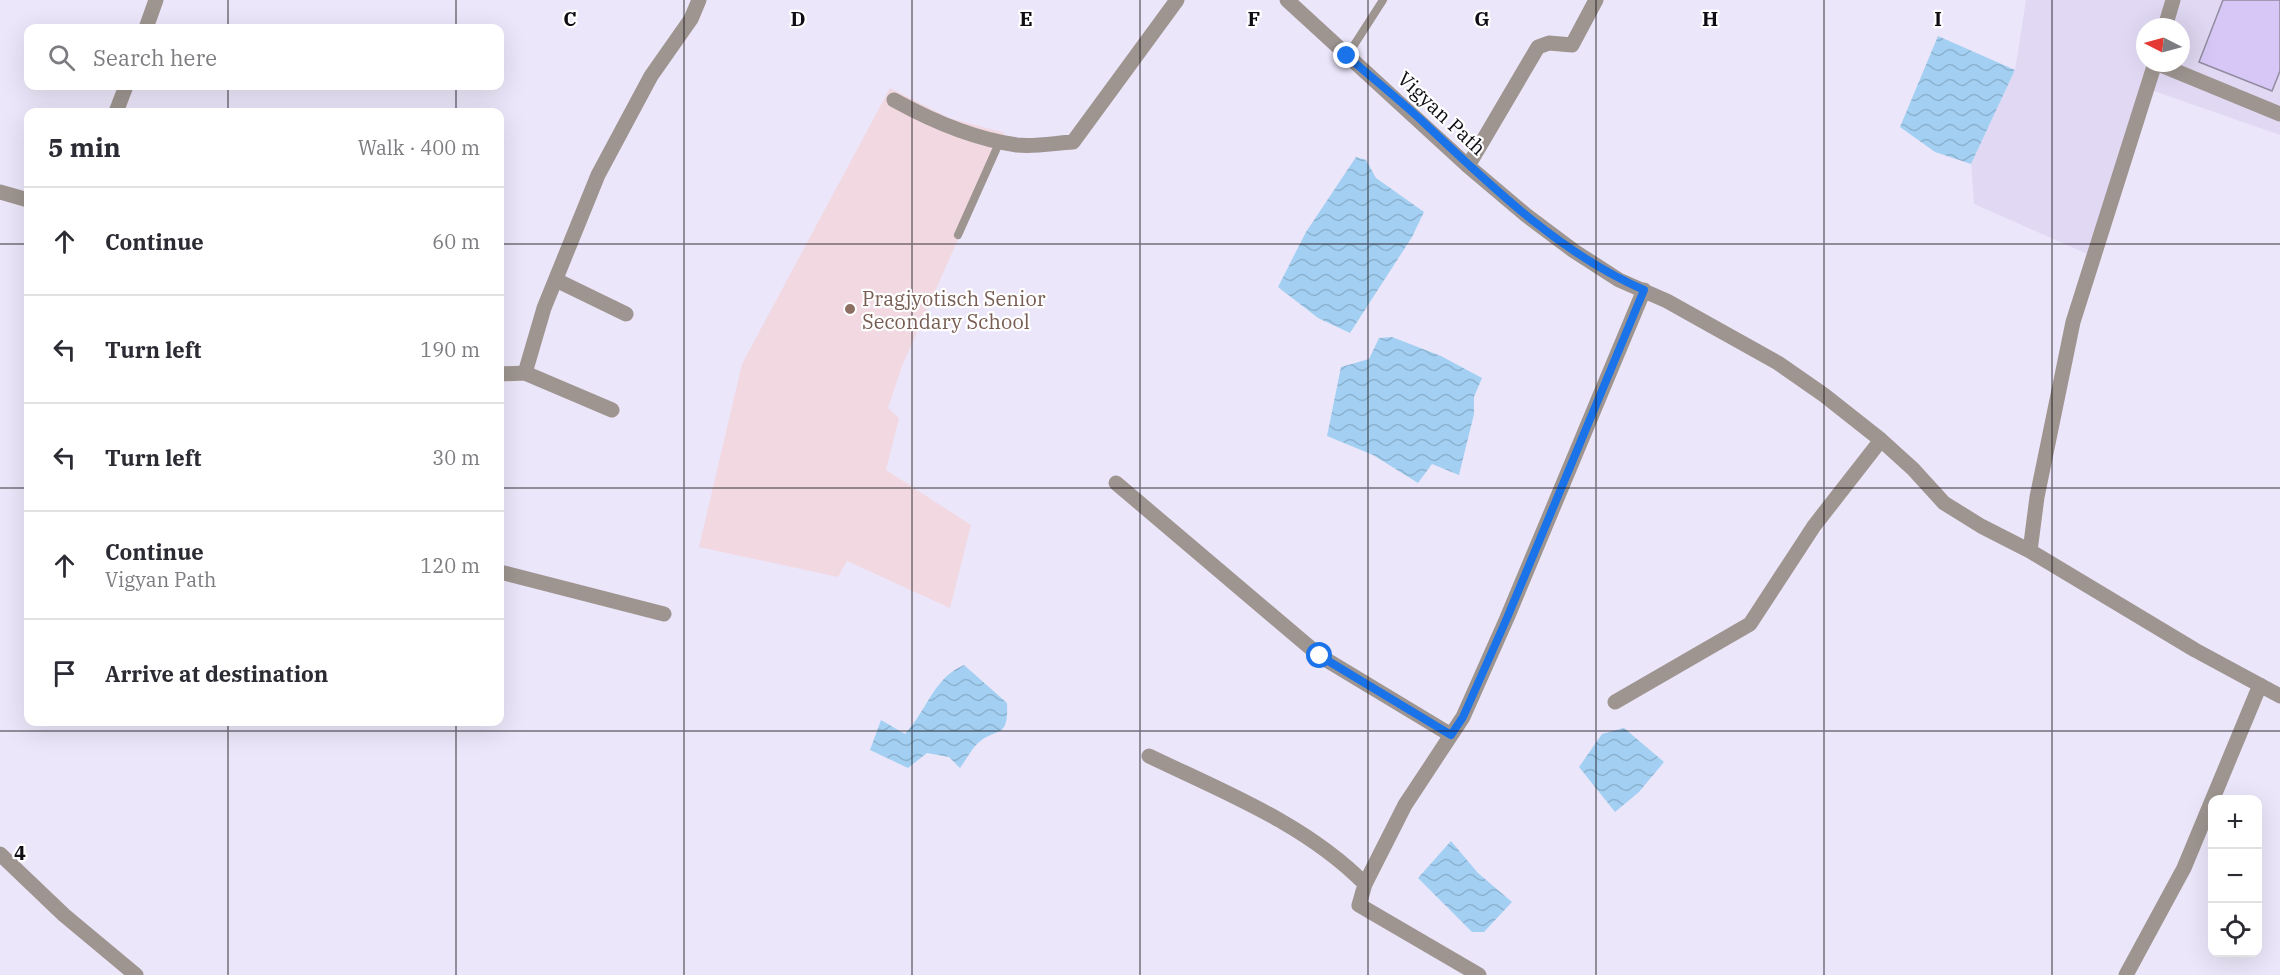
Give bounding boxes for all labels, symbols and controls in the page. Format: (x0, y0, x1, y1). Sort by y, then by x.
text: C (563, 5, 577, 32)
text: D (790, 5, 806, 32)
text: E (1019, 5, 1033, 32)
text: F (1248, 5, 1260, 32)
text: G (1474, 5, 1490, 32)
text: H (1702, 5, 1718, 32)
text: I (1934, 5, 1942, 32)
north arrow (2136, 18, 2190, 72)
search box (24, 24, 504, 90)
icon: search (45, 41, 78, 74)
route end (1333, 42, 1359, 68)
text: Search here (93, 43, 217, 72)
street label: Vigyan Path (1392, 65, 1492, 161)
text: 5 min (48, 130, 121, 164)
text: Walk · 400 m (358, 134, 480, 161)
icon: ahead (48, 225, 81, 258)
text: Continue (105, 227, 204, 256)
text: 60 m (432, 228, 480, 255)
place label: Pragjyotisch Senior Secondary School (862, 285, 1046, 335)
marker: Pragjyotisch Senior Secondary School (843, 302, 857, 316)
icon: left (48, 333, 81, 366)
text: Turn left (105, 335, 201, 364)
text: 190 m (420, 336, 480, 363)
icon: left (48, 441, 81, 474)
text: Turn left (105, 443, 201, 472)
text: 30 m (432, 444, 480, 471)
text: Continue (105, 537, 204, 566)
icon: ahead (48, 549, 81, 582)
text: 120 m (420, 552, 480, 579)
text: Vigyan Path (105, 566, 216, 593)
route start (1306, 642, 1332, 668)
icon: arrive (48, 657, 81, 690)
text: Arrive at destination (105, 659, 328, 688)
map controls (2208, 795, 2262, 957)
button: + (2208, 795, 2262, 849)
text: 4 (14, 839, 26, 866)
button: − (2208, 849, 2262, 903)
button: locate (2208, 903, 2262, 957)

